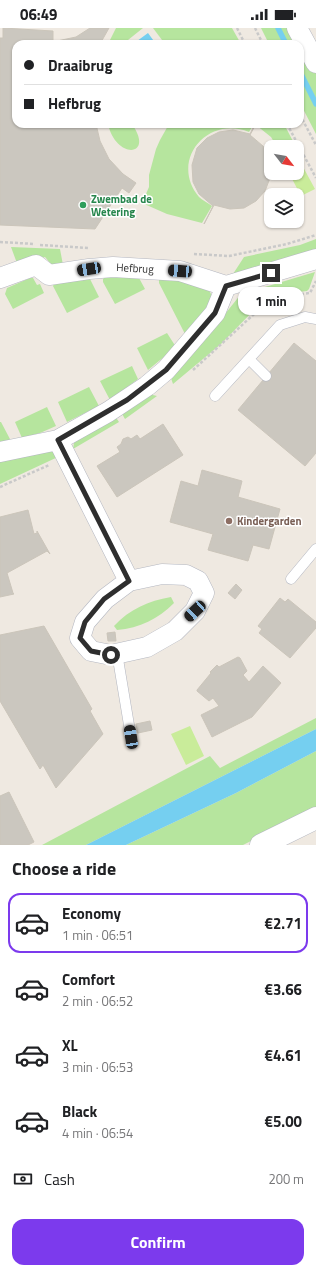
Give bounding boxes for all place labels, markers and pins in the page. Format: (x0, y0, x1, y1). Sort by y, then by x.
place label: Zwembad de Wetering (91, 191, 152, 220)
marker: Zwembad de Wetering (78, 200, 88, 210)
place label: Kindergarden (237, 513, 302, 529)
marker: Kindergarden (224, 516, 234, 526)

